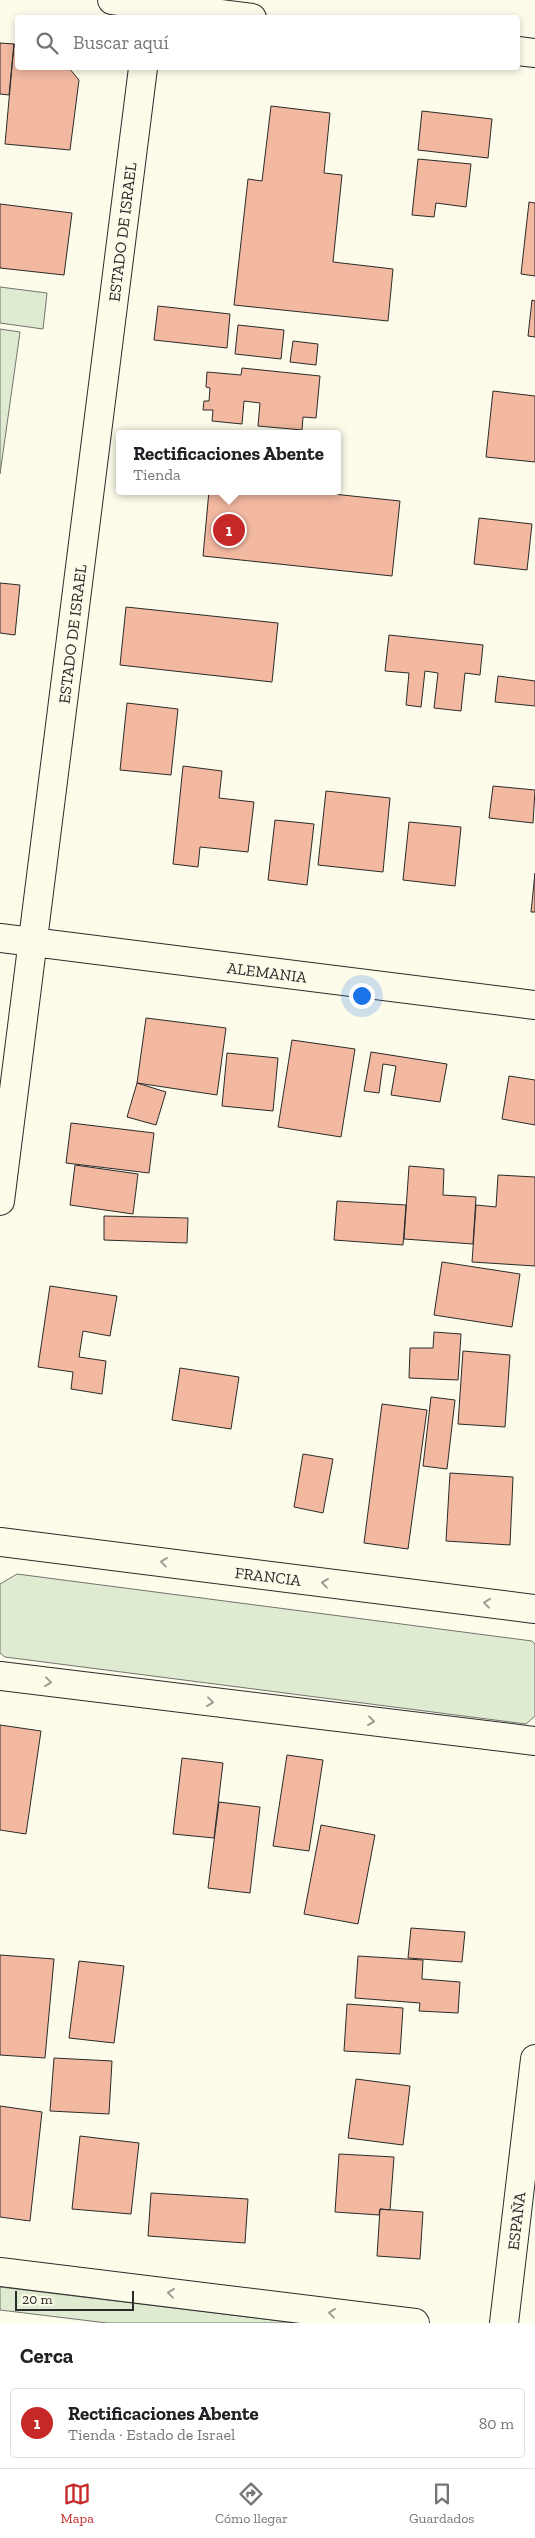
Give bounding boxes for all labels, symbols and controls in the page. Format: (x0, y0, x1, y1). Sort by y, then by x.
search box (15, 15, 520, 70)
icon: search (33, 29, 61, 57)
text: Buscar aquí (73, 31, 169, 54)
street label: ESTADO DE ISRAEL (105, 161, 140, 303)
popup (116, 430, 341, 495)
text: Rectificaciones Abente (133, 442, 324, 465)
text: Tienda (133, 465, 181, 484)
pin: 1 (213, 511, 245, 549)
street label: ESTADO DE ISRAEL (55, 563, 90, 705)
street label: ALEMANIA (226, 958, 309, 987)
your location (349, 983, 375, 1009)
one-way arrow (160, 1558, 169, 1568)
street label: FRANCIA (234, 1563, 303, 1590)
one-way arrow (321, 1578, 329, 1589)
one-way arrow (482, 1598, 490, 1609)
one-way arrow (45, 1676, 53, 1687)
one-way arrow (205, 1696, 214, 1706)
one-way arrow (367, 1715, 375, 1726)
street label: ESPAÑA (503, 2190, 530, 2251)
scale bar (15, 2288, 134, 2311)
one-way arrow (167, 2288, 175, 2299)
text: 20 m (22, 2291, 53, 2308)
one-way arrow (328, 2308, 336, 2319)
text: Cerca (20, 2343, 73, 2368)
text: Rectificaciones Abente (68, 2402, 259, 2425)
text: 1 (34, 2414, 40, 2433)
text: 80 m (479, 2414, 514, 2433)
text: Tienda · Estado de Israel (68, 2425, 235, 2444)
tab: Mapa (60, 2480, 94, 2527)
tab: Cómo llegar (215, 2480, 288, 2527)
tab: Guardados (409, 2480, 475, 2527)

